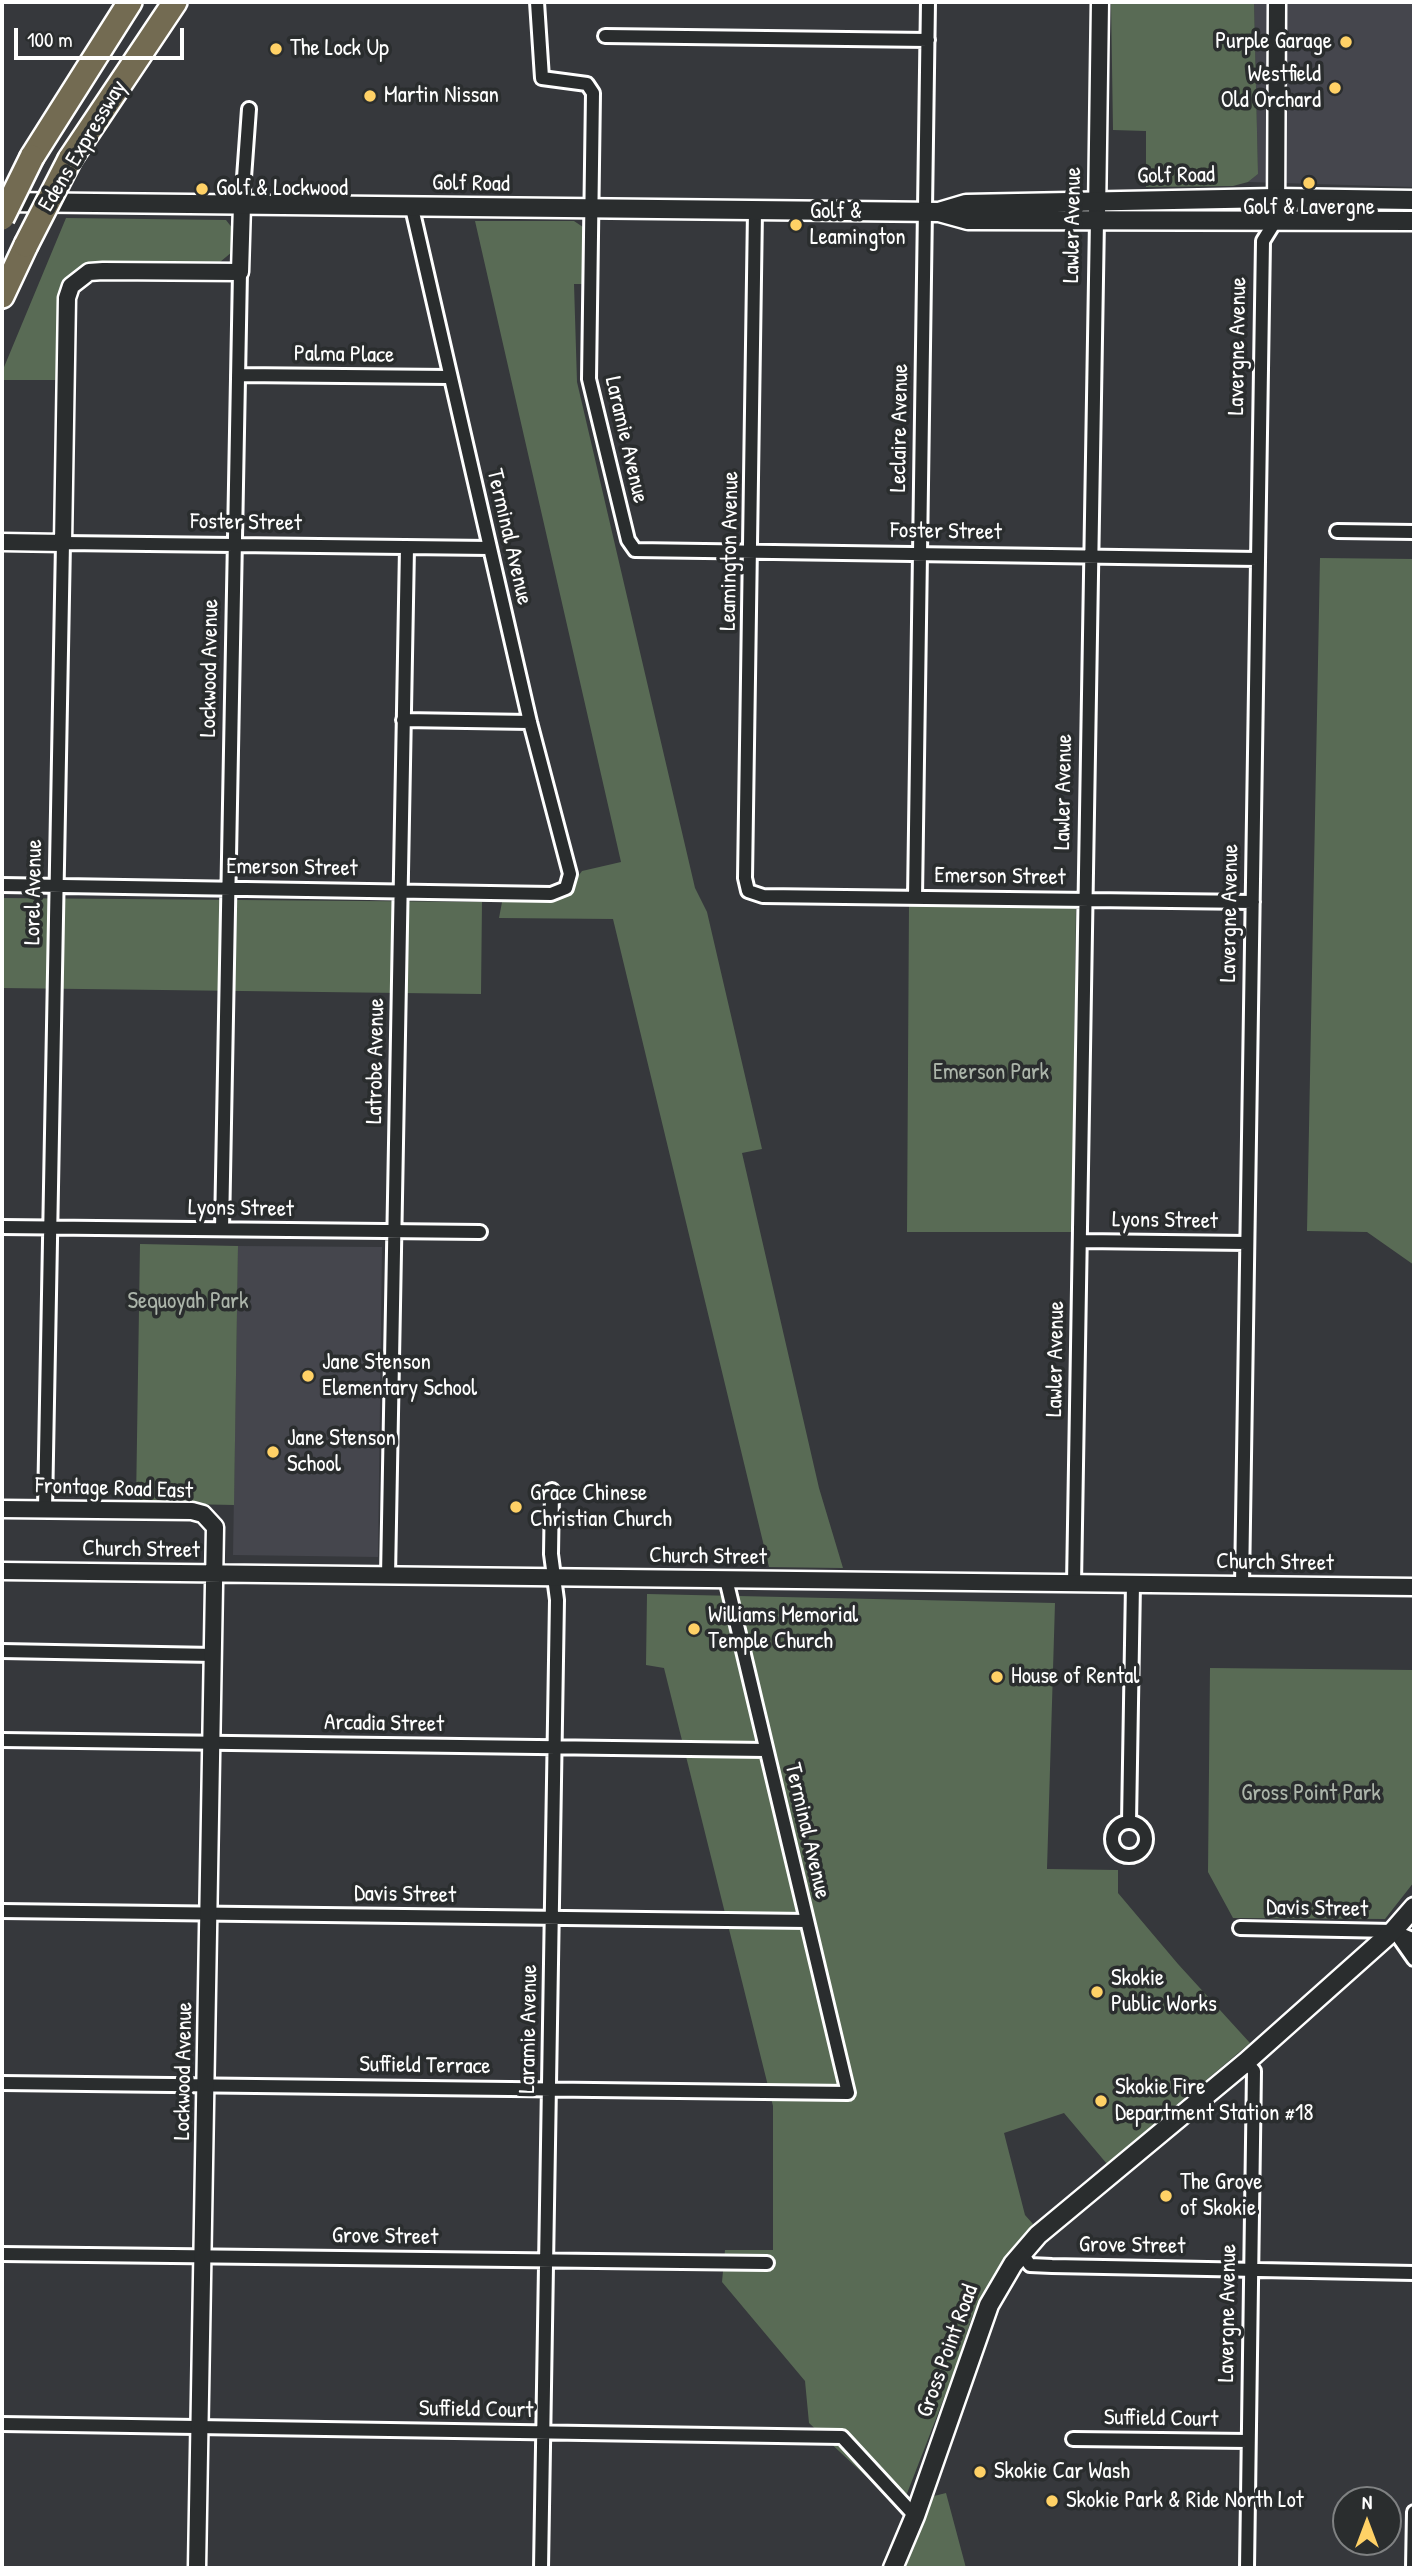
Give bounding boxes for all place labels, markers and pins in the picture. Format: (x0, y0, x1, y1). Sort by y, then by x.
place label: Purple Garage (1215, 28, 1332, 56)
marker: Purple Garage (1338, 34, 1354, 50)
place label: The Lock Up (290, 35, 389, 63)
marker: The Lock Up (268, 41, 284, 57)
place label: Westfield Old Orchard (1221, 61, 1321, 115)
marker: Westfield Old Orchard (1327, 80, 1343, 96)
place label: Martin Nissan (384, 82, 499, 110)
marker: Martin Nissan (362, 88, 378, 104)
place label: Golf & Lockwood (216, 175, 348, 203)
marker: Golf & Lavergne (1301, 175, 1317, 191)
marker: Golf & Lockwood (194, 181, 210, 197)
place label: Golf & Lavergne (1243, 194, 1375, 222)
place label: Golf & Leamington (810, 198, 906, 252)
marker: Golf & Leamington (788, 217, 804, 233)
place label: Jane Stenson Elementary School (322, 1349, 477, 1403)
marker: Jane Stenson Elementary School (300, 1368, 316, 1384)
place label: Jane Stenson School (287, 1425, 396, 1479)
marker: Jane Stenson School (265, 1444, 281, 1460)
place label: Grace Chinese Christian Church (530, 1480, 672, 1534)
marker: Grace Chinese Christian Church (508, 1499, 524, 1515)
place label: Williams Memorial Temple Church (708, 1602, 858, 1656)
marker: Williams Memorial Temple Church (686, 1621, 702, 1637)
place label: House of Rental (1011, 1663, 1139, 1691)
marker: House of Rental (989, 1669, 1005, 1685)
place label: Skokie Public Works (1111, 1965, 1217, 2019)
marker: Skokie Public Works (1089, 1984, 1105, 2000)
place label: Skokie Fire Department Station #18 (1115, 2074, 1313, 2128)
marker: Skokie Fire Department Station #18 (1093, 2093, 1109, 2109)
place label: The Grove of Skokie (1180, 2169, 1262, 2223)
marker: The Grove of Skokie (1158, 2188, 1174, 2204)
place label: Skokie Car Wash (994, 2458, 1130, 2486)
marker: Skokie Car Wash (972, 2464, 988, 2480)
place label: Skokie Park & Ride North Lot (1066, 2487, 1304, 2515)
marker: Skokie Park & Ride North Lot (1044, 2493, 1060, 2509)

